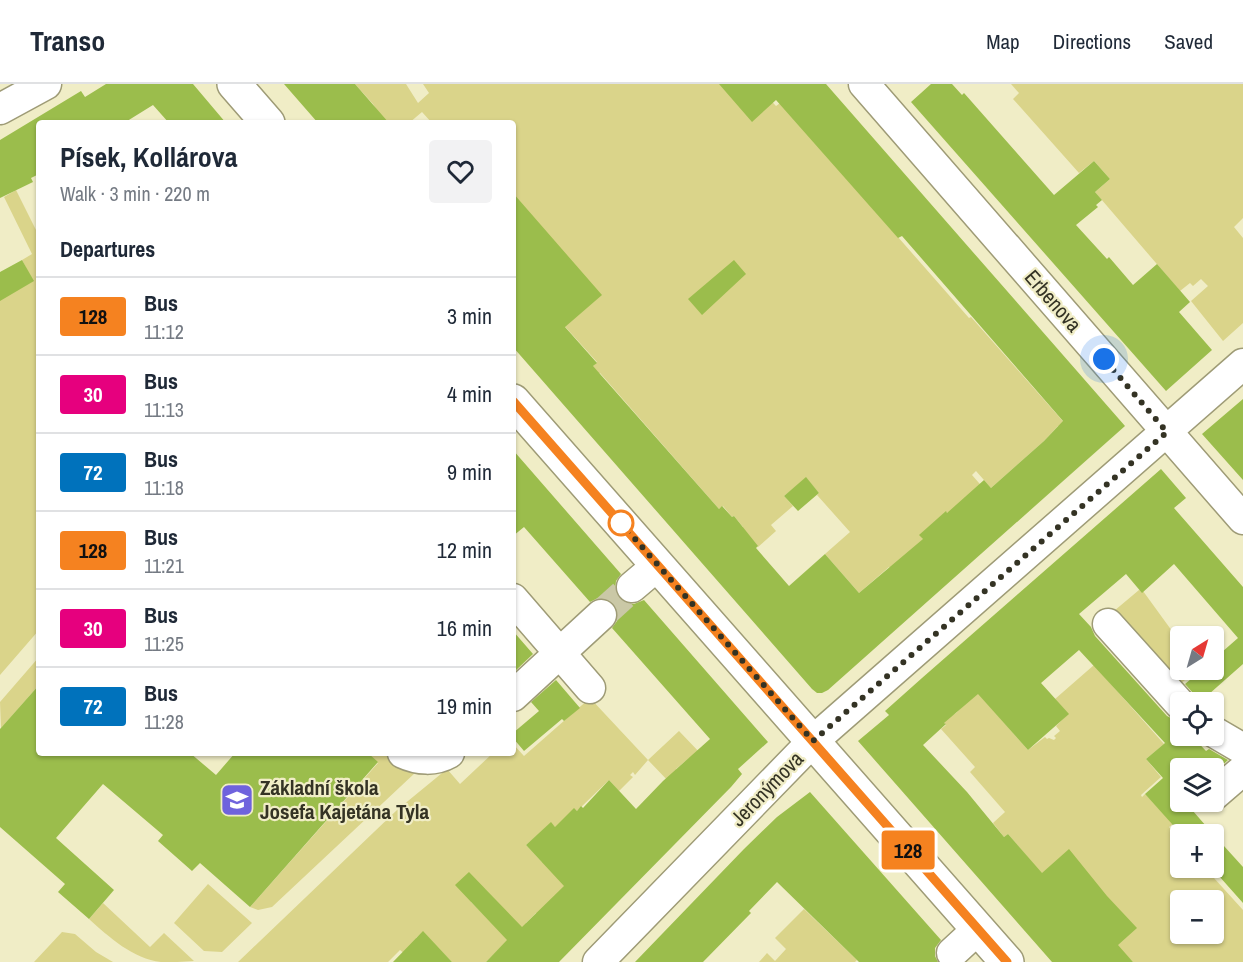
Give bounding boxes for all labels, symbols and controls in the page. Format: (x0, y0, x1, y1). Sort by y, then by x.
text: Transo (30, 22, 105, 60)
text: Map (986, 27, 1020, 56)
text: Directions (1053, 27, 1131, 56)
text: Saved (1164, 27, 1213, 56)
text: Písek, Kollárova (60, 138, 237, 176)
button: heart (429, 140, 492, 203)
text: Walk · 3 min · 220 m (60, 180, 210, 207)
text: Departures (60, 234, 155, 264)
street label: Erbenova (1018, 263, 1089, 338)
text: Bus (144, 288, 178, 318)
text: 3 min (447, 301, 492, 331)
text: 128 (79, 302, 107, 331)
text: 11:12 (144, 318, 184, 345)
your location (1089, 344, 1119, 374)
text: Bus (144, 366, 178, 396)
text: 4 min (447, 379, 492, 409)
text: 30 (83, 380, 103, 409)
text: 11:13 (144, 396, 184, 423)
text: Bus (144, 444, 178, 474)
text: 9 min (447, 457, 492, 487)
text: 72 (83, 458, 103, 487)
text: 11:18 (144, 474, 184, 501)
unlabelled marker (608, 510, 634, 536)
text: Bus (144, 522, 178, 552)
text: 12 min (437, 535, 492, 565)
text: 128 (79, 536, 107, 565)
text: 11:21 (144, 552, 184, 579)
text: Bus (144, 600, 178, 630)
text: 16 min (437, 613, 492, 643)
text: 30 (83, 614, 103, 643)
north arrow (1170, 626, 1224, 680)
map controls (1170, 626, 1224, 944)
text: 11:25 (144, 630, 184, 657)
text: Bus (144, 678, 178, 708)
text: 19 min (437, 691, 492, 721)
text: 72 (83, 692, 103, 721)
button: locate (1170, 692, 1224, 746)
text: 11:28 (144, 708, 184, 735)
street label: Jeronýmova (724, 745, 810, 832)
button: layers (1170, 758, 1224, 812)
place label: Základní škola Josefa Kajetána Tyla (260, 773, 430, 826)
school or university icon: Základní škola Josefa Kajetána Tyla (219, 782, 255, 818)
button: + (1170, 824, 1224, 878)
line badge: 128 (874, 830, 942, 870)
text: 128 (894, 836, 922, 865)
button: − (1170, 890, 1224, 944)

